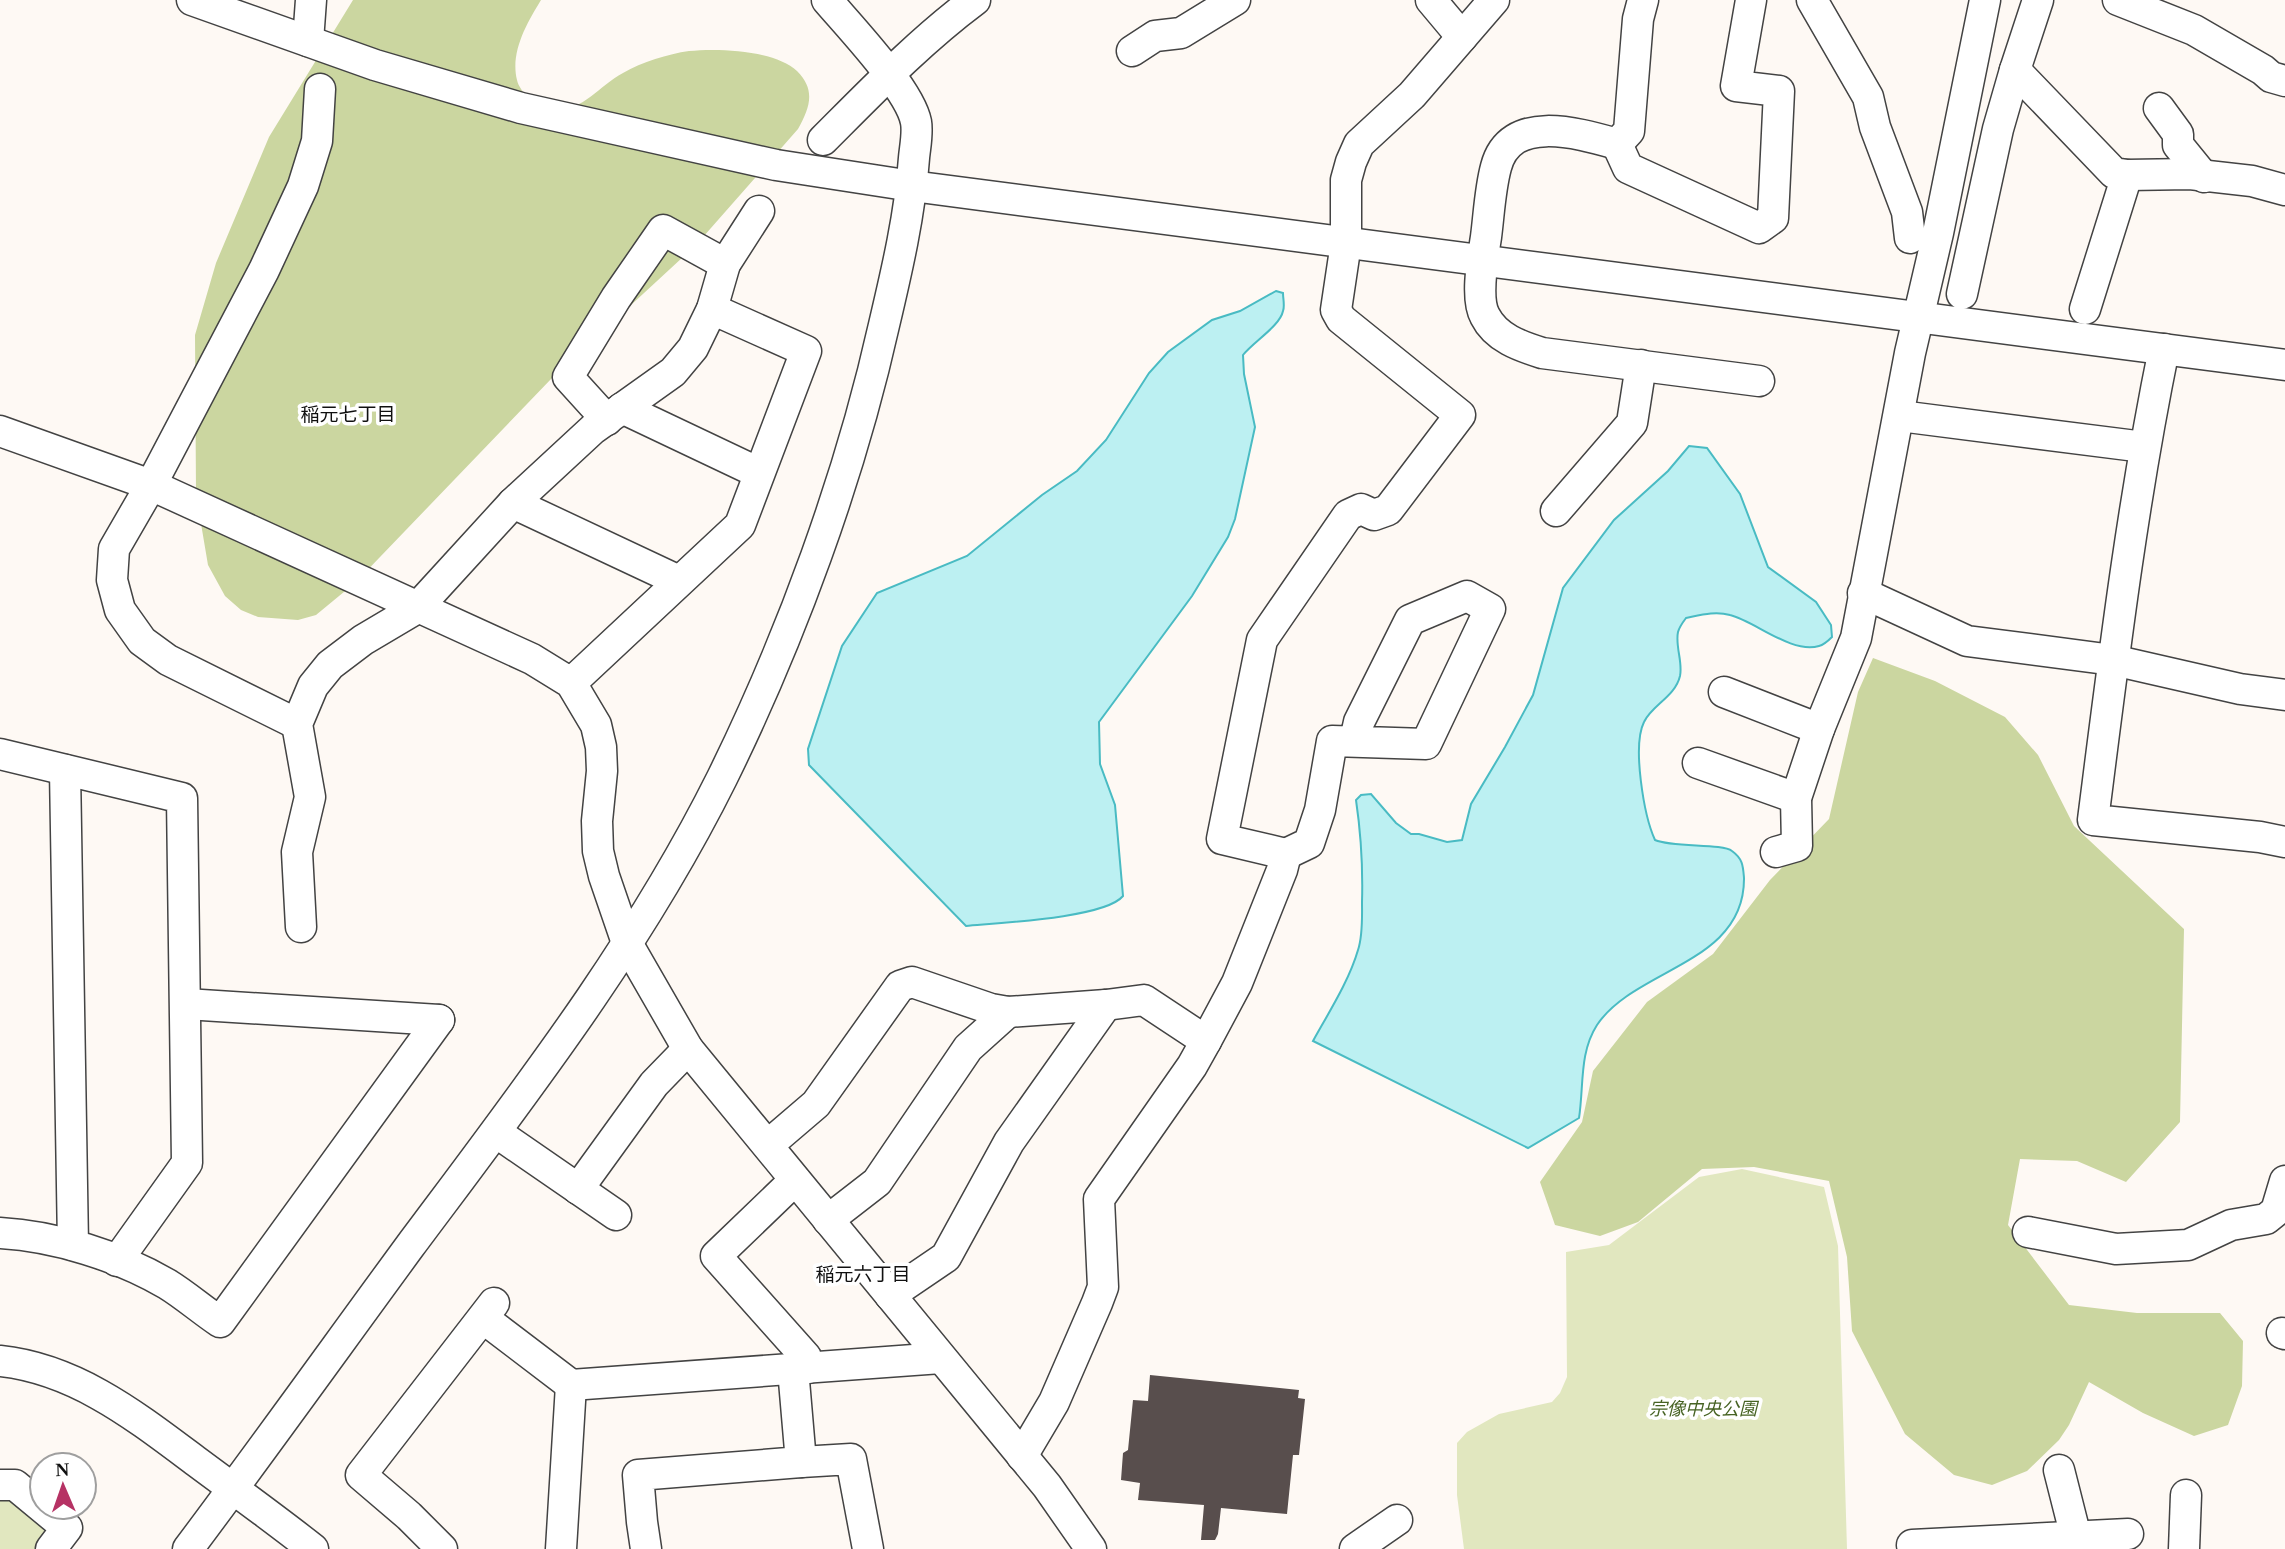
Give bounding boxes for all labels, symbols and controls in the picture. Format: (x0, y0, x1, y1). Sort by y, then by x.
district label: 稲元七丁目 (300, 404, 396, 425)
district label: 稲元六丁目 (815, 1264, 911, 1285)
park label: 宗像中央公園 (1649, 1399, 1760, 1419)
north arrow (28, 1451, 98, 1521)
text: N (55, 1459, 70, 1480)

